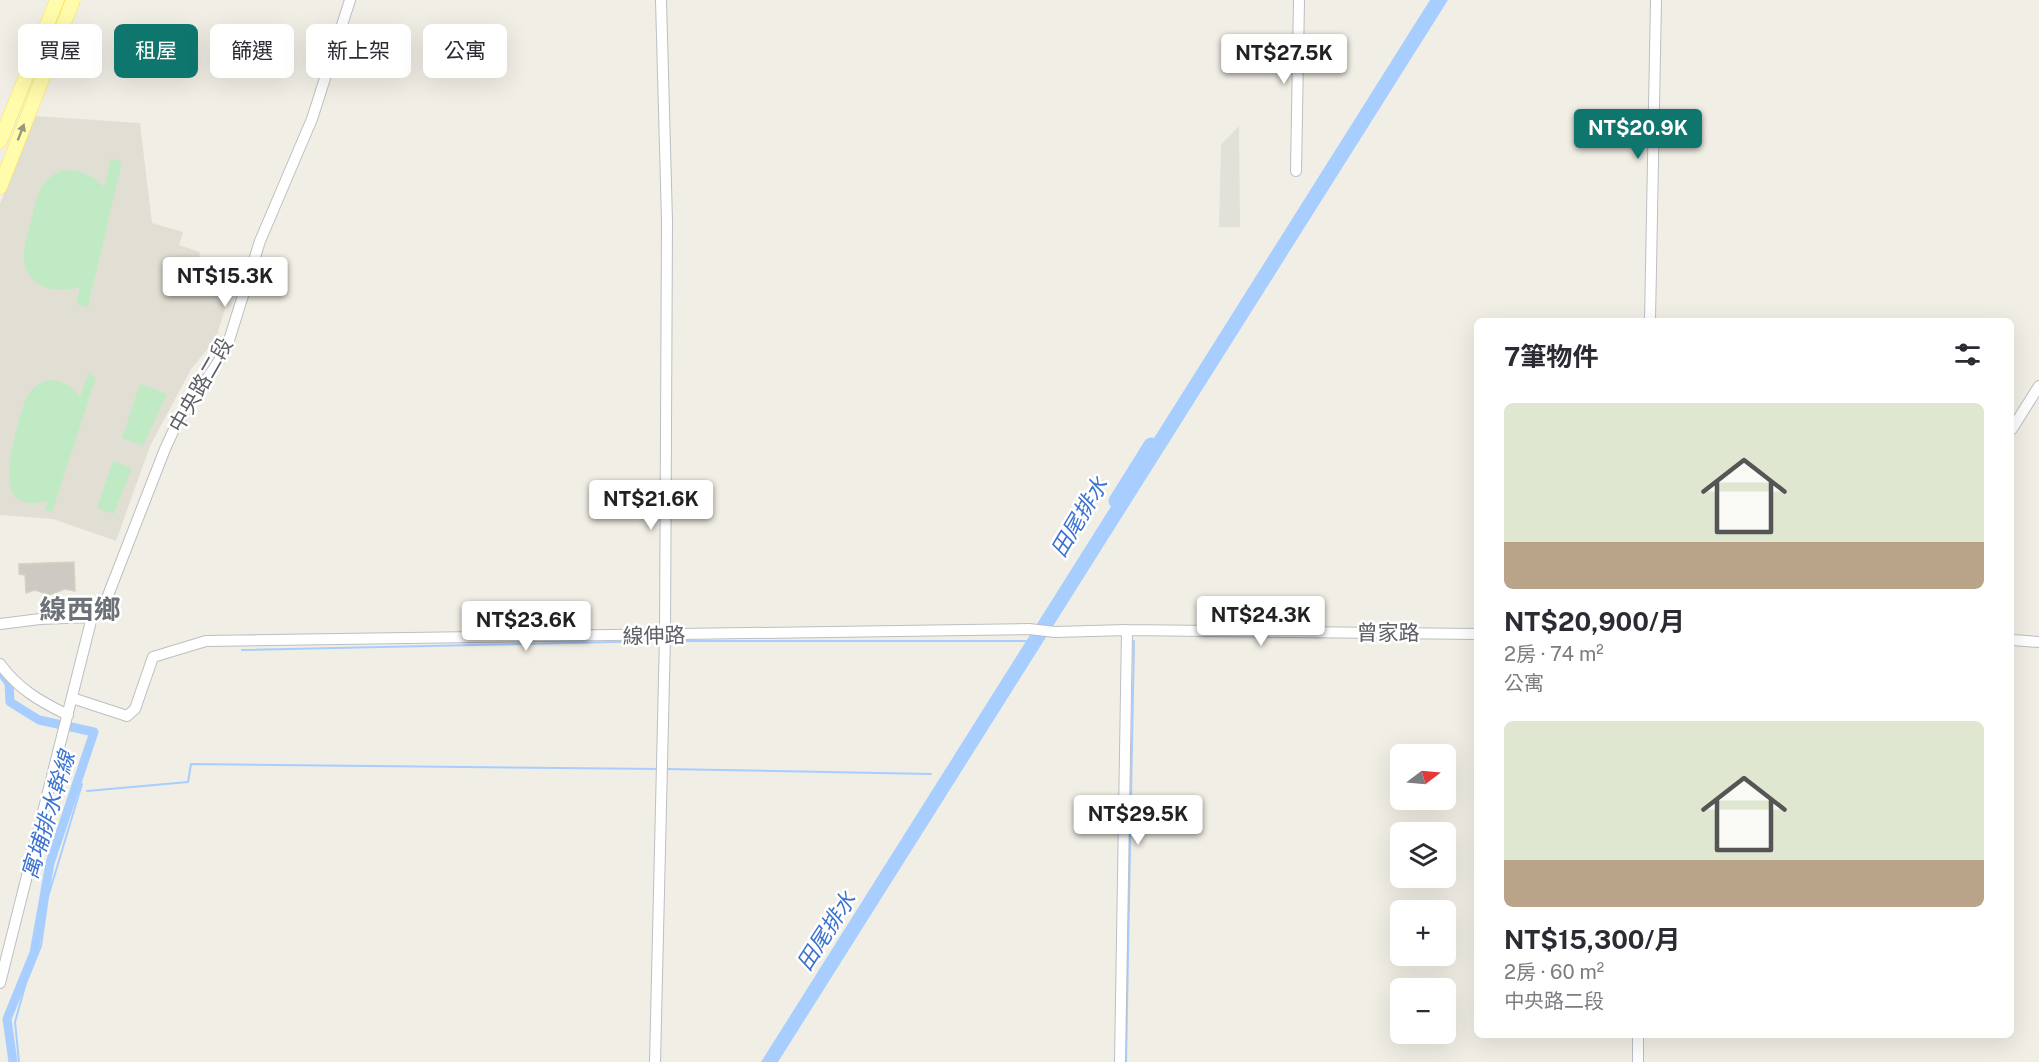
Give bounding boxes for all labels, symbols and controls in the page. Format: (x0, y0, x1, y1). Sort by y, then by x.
chip: 買屋 (18, 24, 102, 78)
chip: 租屋 (114, 24, 198, 78)
chip: 篩選 (210, 24, 294, 78)
chip: 新上架 (306, 24, 411, 78)
chip: 公寓 (423, 24, 507, 78)
pin: NT$27.5K (1222, 34, 1346, 85)
text: NT$27.5K (1235, 41, 1333, 65)
pin: NT$20.9K (1576, 109, 1700, 160)
text: NT$20.9K (1588, 116, 1688, 140)
one-way arrow (16, 123, 26, 141)
pin: NT$15.3K (163, 257, 287, 308)
text: NT$15.3K (177, 264, 273, 288)
street label: 中央路二段 (163, 333, 238, 436)
icon: filters (1951, 338, 1984, 371)
text: 7筆物件 (1504, 341, 1598, 372)
icon: home (1690, 442, 1798, 550)
water label: 田尾排水 (1045, 472, 1113, 561)
pin: NT$21.6K (589, 480, 713, 531)
text: NT$21.6K (603, 487, 699, 511)
district label: 線西鄉 (40, 593, 121, 625)
pin: NT$24.3K (1199, 596, 1323, 647)
pin: NT$23.6K (464, 601, 588, 652)
text: NT$24.3K (1211, 603, 1311, 627)
text: NT$20,900/月 (1504, 606, 1685, 637)
text: NT$23.6K (476, 608, 576, 632)
street label: 曾家路 (1357, 620, 1420, 645)
street label: 線伸路 (622, 622, 686, 649)
text: 2房 · 74 m² (1504, 642, 1604, 666)
text: 公寓 (1504, 671, 1544, 695)
north arrow (1390, 744, 1456, 810)
map controls (1390, 744, 1456, 1044)
water label: 寓埔排水幹線 (16, 745, 81, 882)
icon: home (1690, 760, 1798, 868)
pin: NT$29.5K (1076, 795, 1200, 846)
text: NT$29.5K (1088, 802, 1188, 826)
button: layers (1390, 822, 1456, 888)
water label: 田尾排水 (791, 886, 861, 975)
button: + (1390, 900, 1456, 966)
text: NT$15,300/月 (1504, 924, 1680, 955)
text: 2房 · 60 m² (1504, 960, 1604, 984)
button: − (1390, 978, 1456, 1044)
text: 中央路二段 (1504, 989, 1604, 1013)

